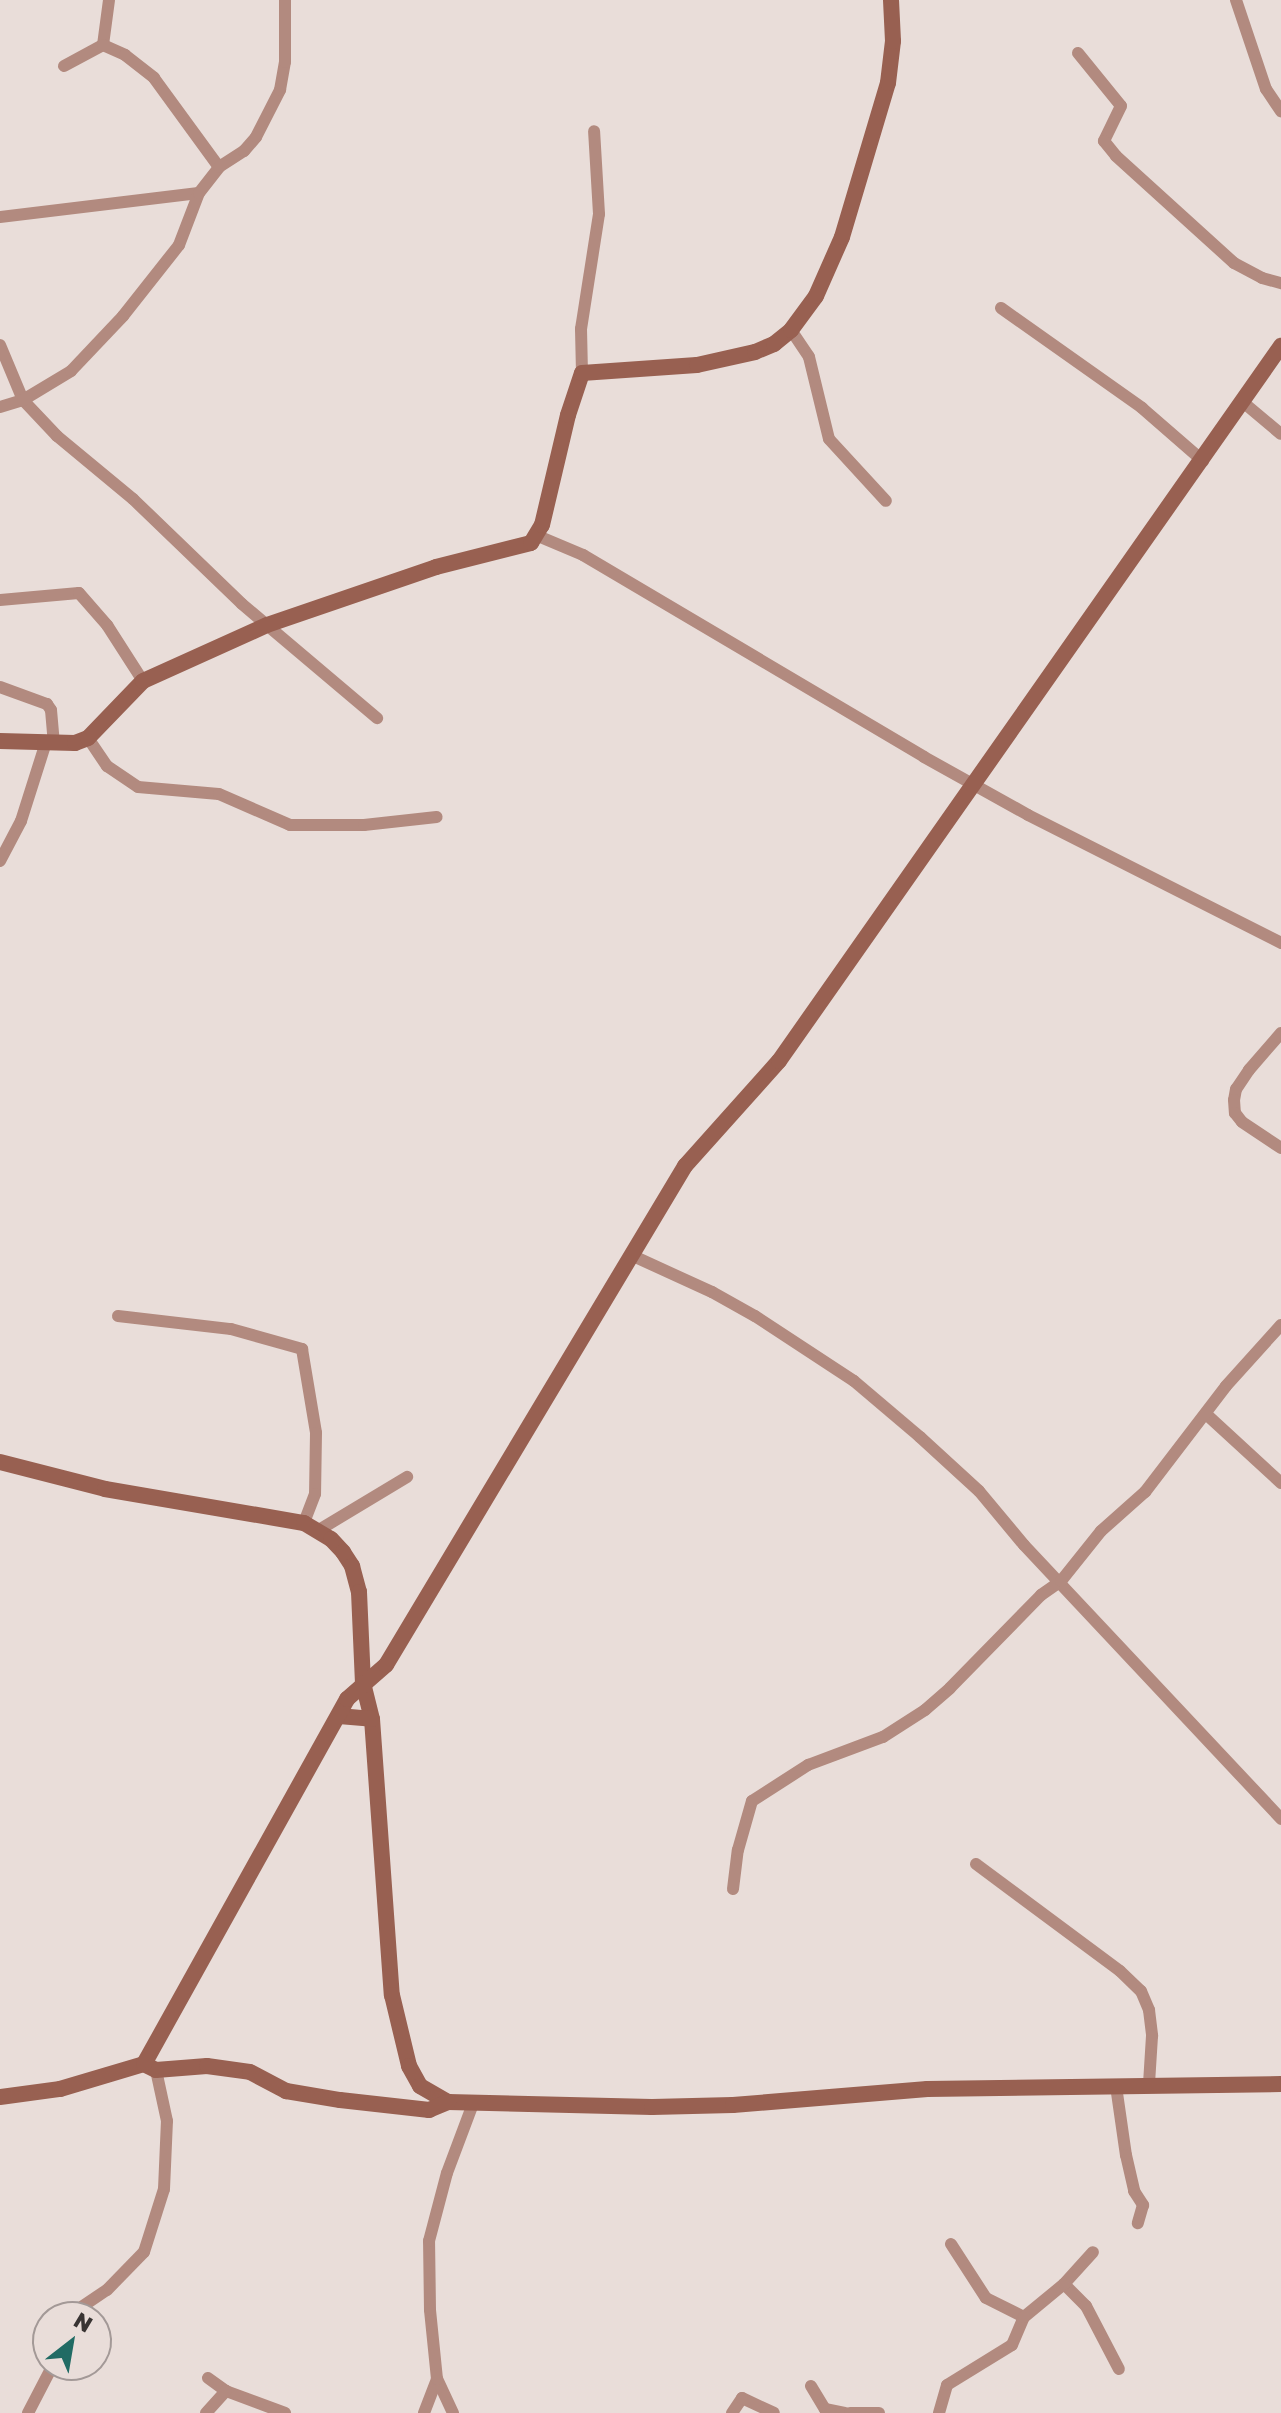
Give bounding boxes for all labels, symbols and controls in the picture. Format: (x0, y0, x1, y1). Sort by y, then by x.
north arrow (32, 2301, 112, 2381)
text: N (69, 2306, 98, 2338)

